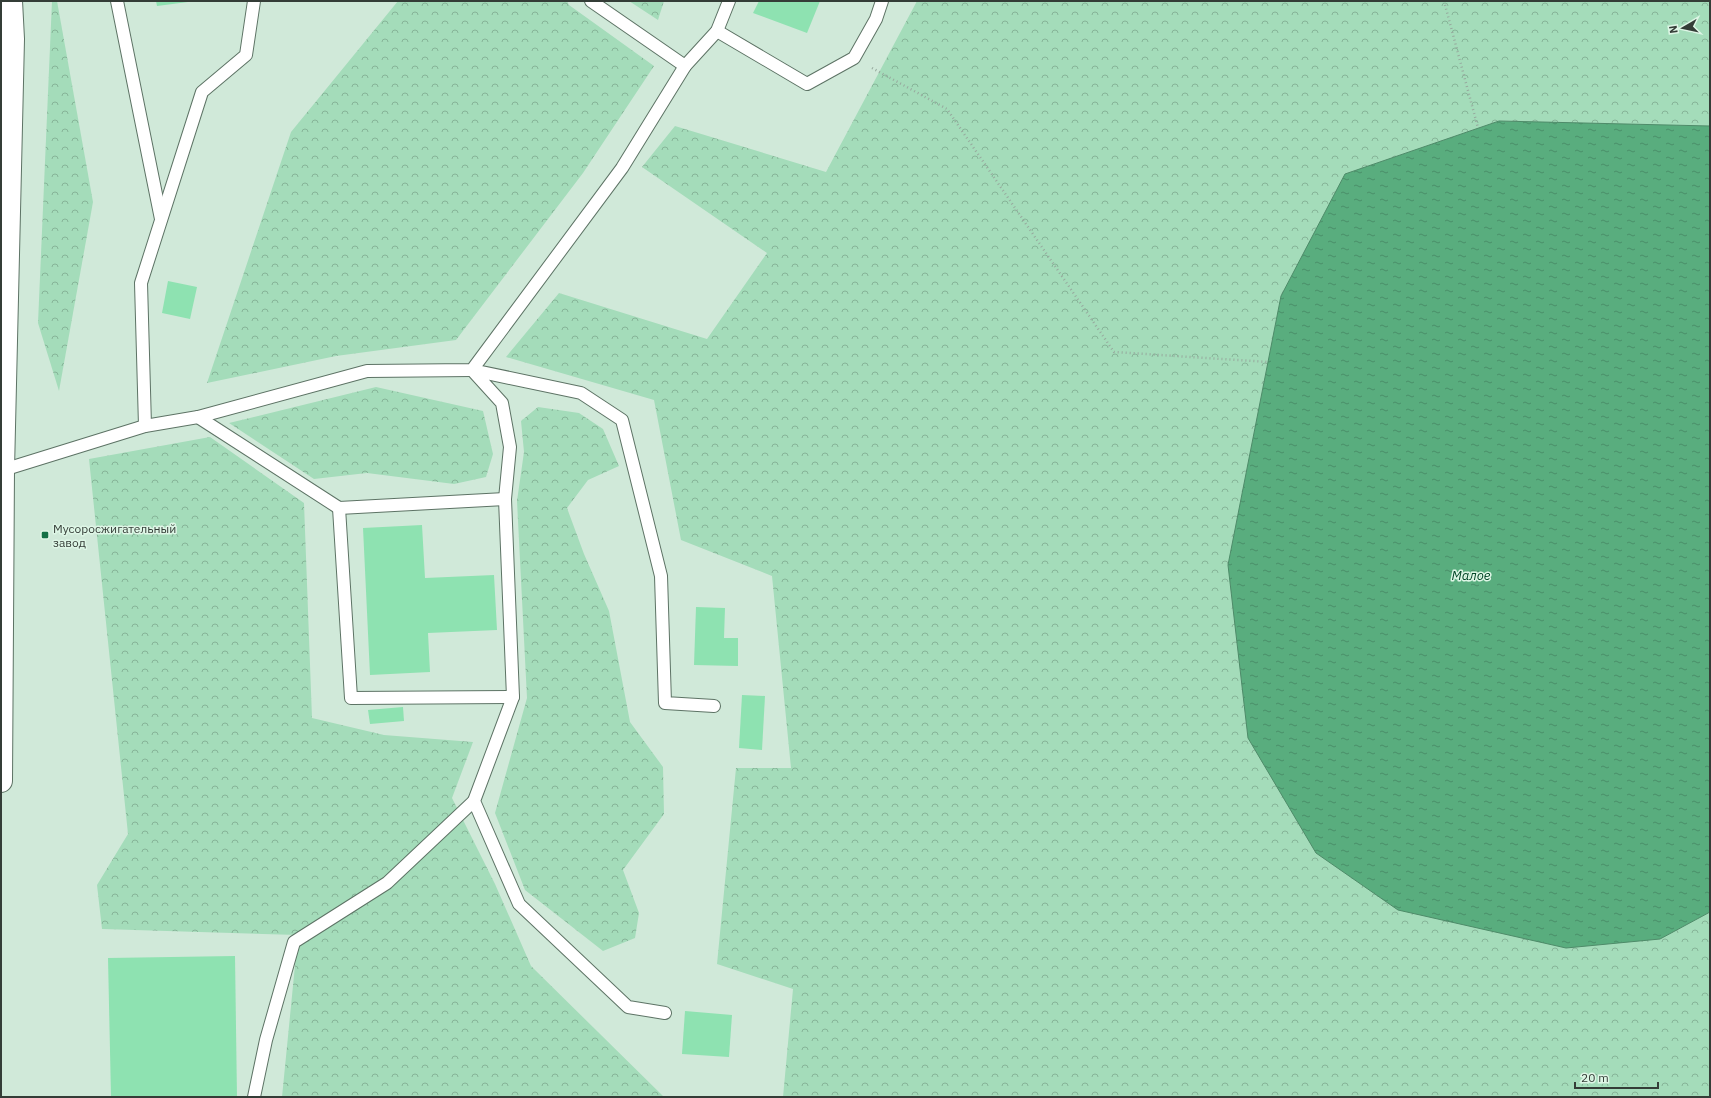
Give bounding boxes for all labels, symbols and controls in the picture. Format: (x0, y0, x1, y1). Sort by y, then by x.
north arrow (1663, 8, 1703, 48)
text: N (1666, 25, 1681, 35)
place label: Мусоросжигательный завод (53, 521, 176, 550)
marker: Мусоросжигательный завод (40, 530, 50, 540)
water label: Малое (1452, 567, 1491, 584)
scale bar (1575, 1064, 1658, 1090)
text: 20 m (1581, 1070, 1609, 1085)

